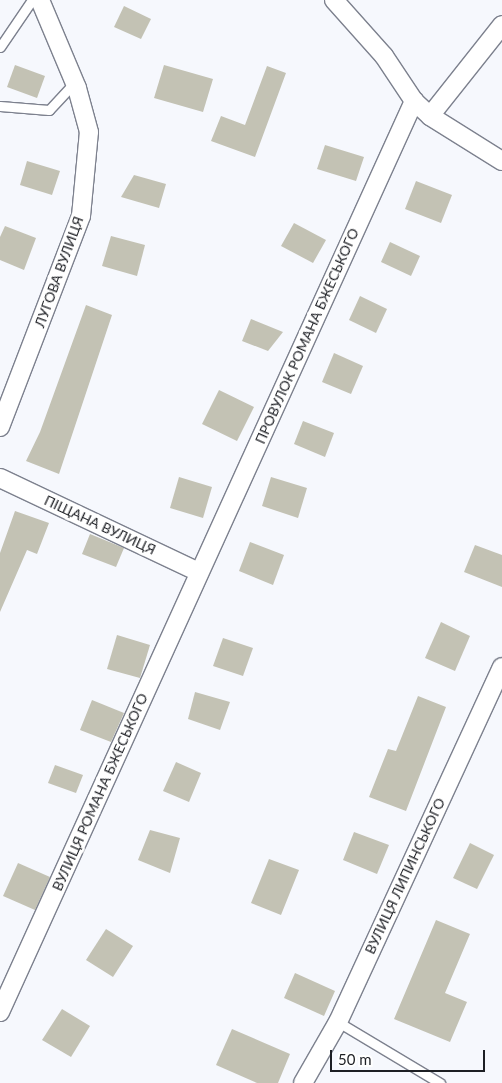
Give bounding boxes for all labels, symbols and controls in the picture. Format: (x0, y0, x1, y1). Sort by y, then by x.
street label: ЛУГОВА ВУЛИЦЯ (31, 214, 87, 330)
street label: ПРОВУЛОК РОМАНА БЖЕСЬКОГО (252, 226, 362, 446)
street label: ПІЩАНА ВУЛИЦЯ (42, 492, 158, 558)
street label: ВУЛИЦЯ РОМАНА БЖЕСЬКОГО (49, 691, 151, 893)
street label: ВУЛИЦЯ ЛИПИНСЬКОГО (361, 795, 449, 957)
scale bar (332, 1040, 487, 1072)
text: 50 m (338, 1050, 372, 1068)

